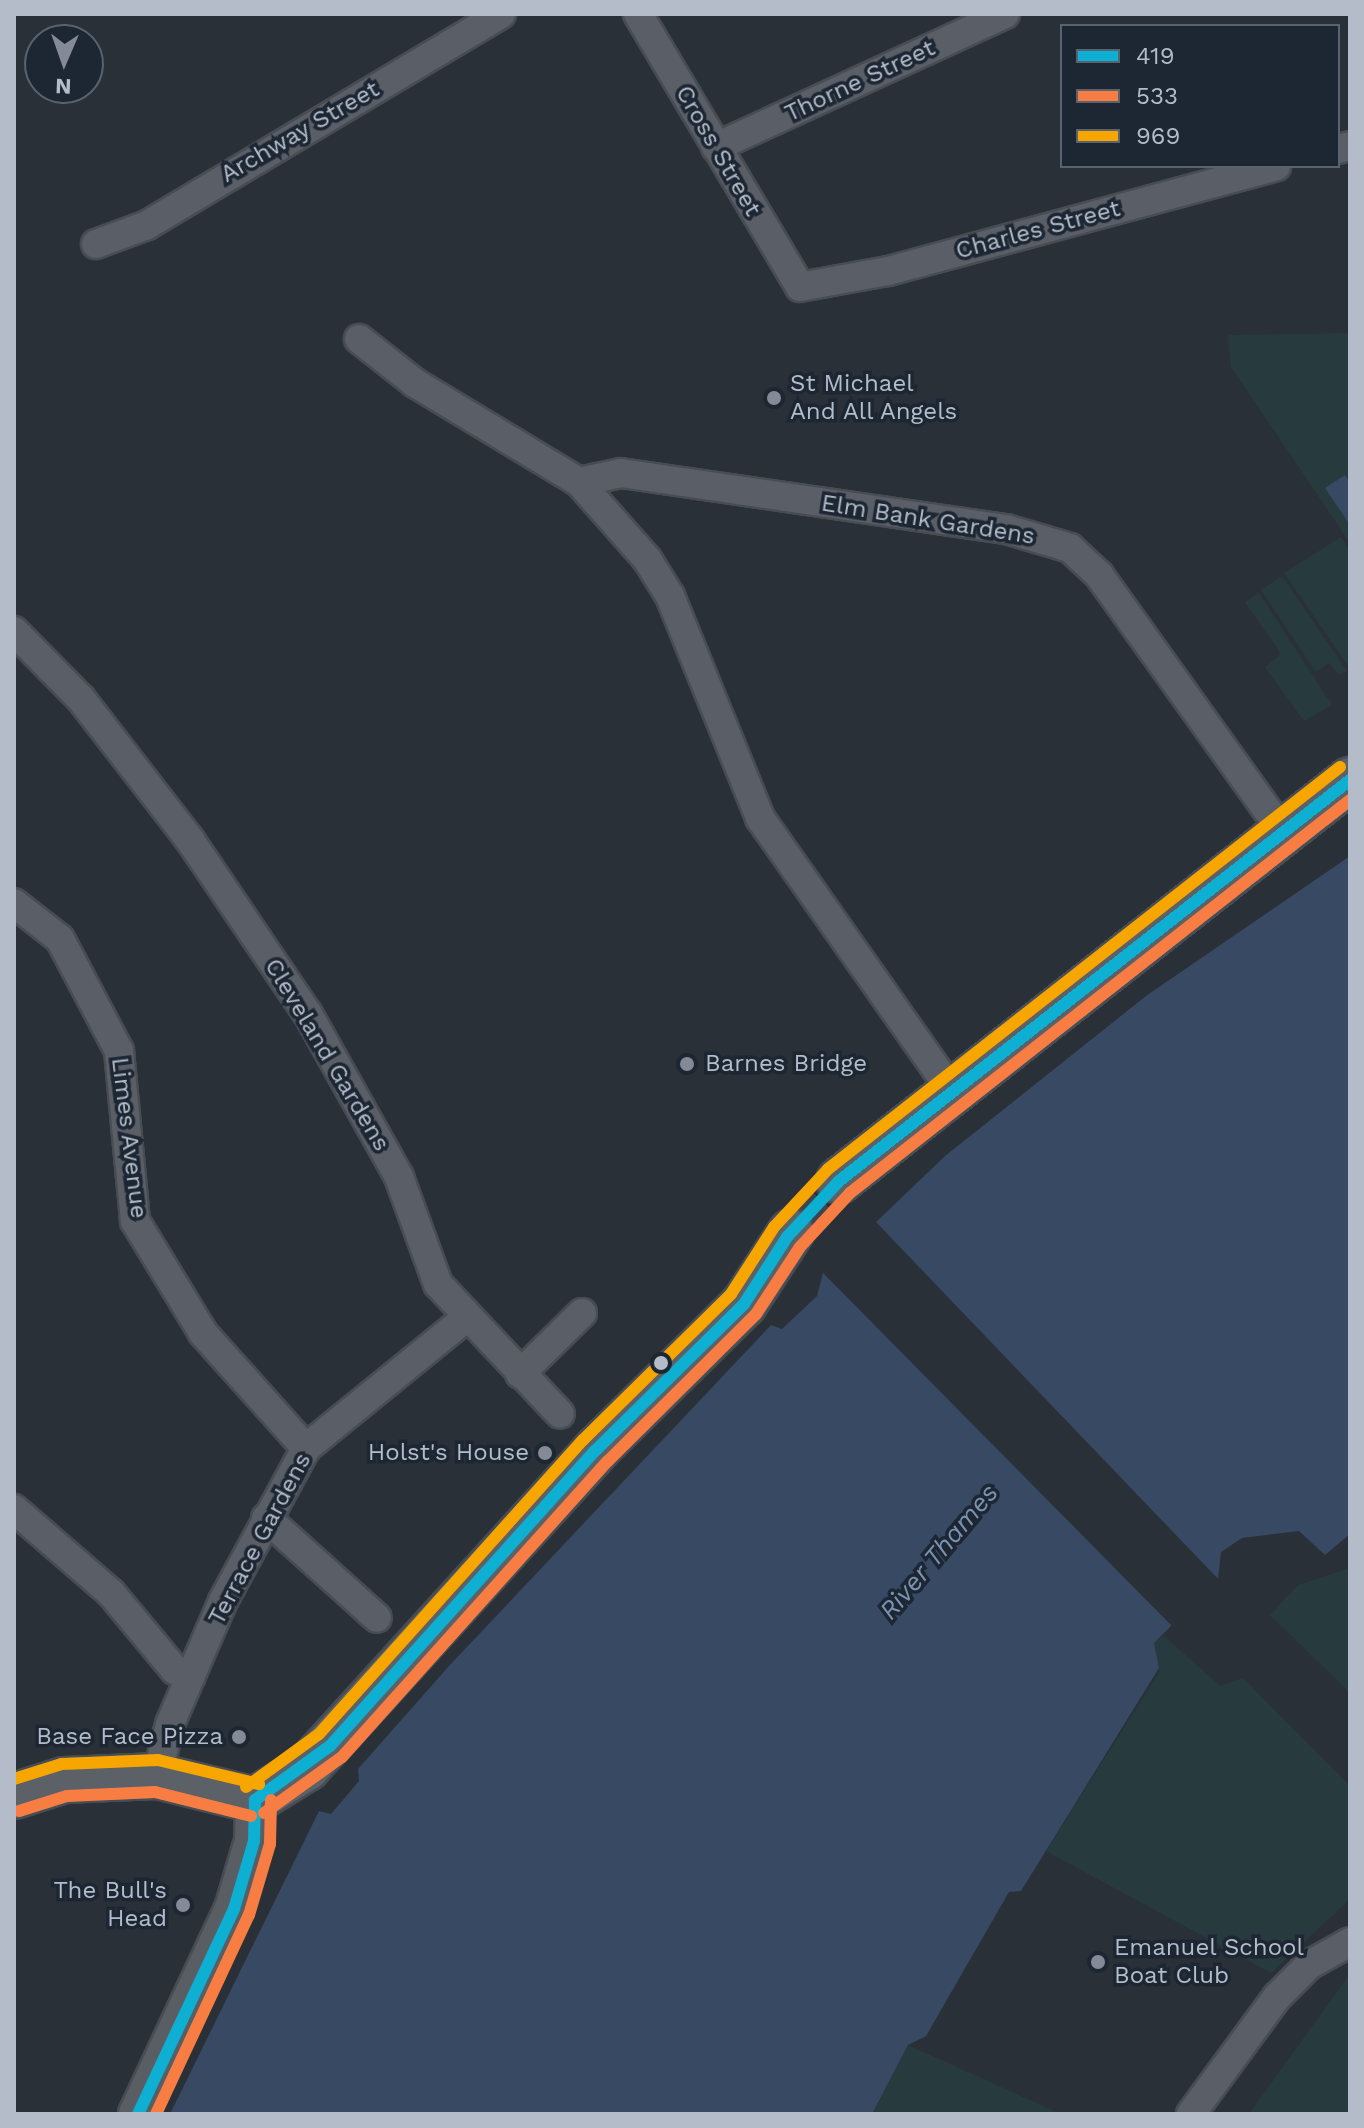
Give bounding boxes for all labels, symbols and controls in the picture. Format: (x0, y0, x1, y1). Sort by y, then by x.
north arrow (24, 24, 104, 104)
legend (1060, 24, 1340, 168)
street label: Thorne Street (780, 34, 940, 128)
text: 419 (1136, 42, 1174, 70)
text: N (55, 74, 72, 99)
street label: Archway Street (215, 75, 385, 189)
street label: Cross Street (669, 81, 767, 221)
text: 533 (1136, 82, 1178, 110)
text: 969 (1136, 122, 1180, 150)
street label: Charles Street (953, 194, 1123, 266)
place label: St Michael And All Angels (790, 370, 960, 426)
marker: St Michael And All Angels (765, 389, 783, 407)
street label: Elm Bank Gardens (819, 489, 1037, 551)
street label: Cleveland Gardens (258, 954, 396, 1156)
place label: Barnes Bridge (705, 1050, 867, 1078)
marker: Barnes Bridge (676, 1053, 698, 1075)
street label: Limes Avenue (105, 1055, 153, 1221)
unlabelled marker (653, 1355, 669, 1371)
place label: Holst's House (368, 1439, 529, 1467)
marker: Holst's House (536, 1444, 554, 1462)
street label: Terrace Gardens (203, 1448, 317, 1630)
water label: River Thames (873, 1477, 1005, 1627)
place label: Base Face Pizza (36, 1723, 223, 1751)
marker: Base Face Pizza (230, 1728, 248, 1746)
place label: The Bull's Head (54, 1877, 167, 1933)
marker: The Bull's Head (174, 1896, 192, 1914)
place label: Emanuel School Boat Club (1114, 1934, 1305, 1990)
marker: Emanuel School Boat Club (1089, 1953, 1107, 1971)

